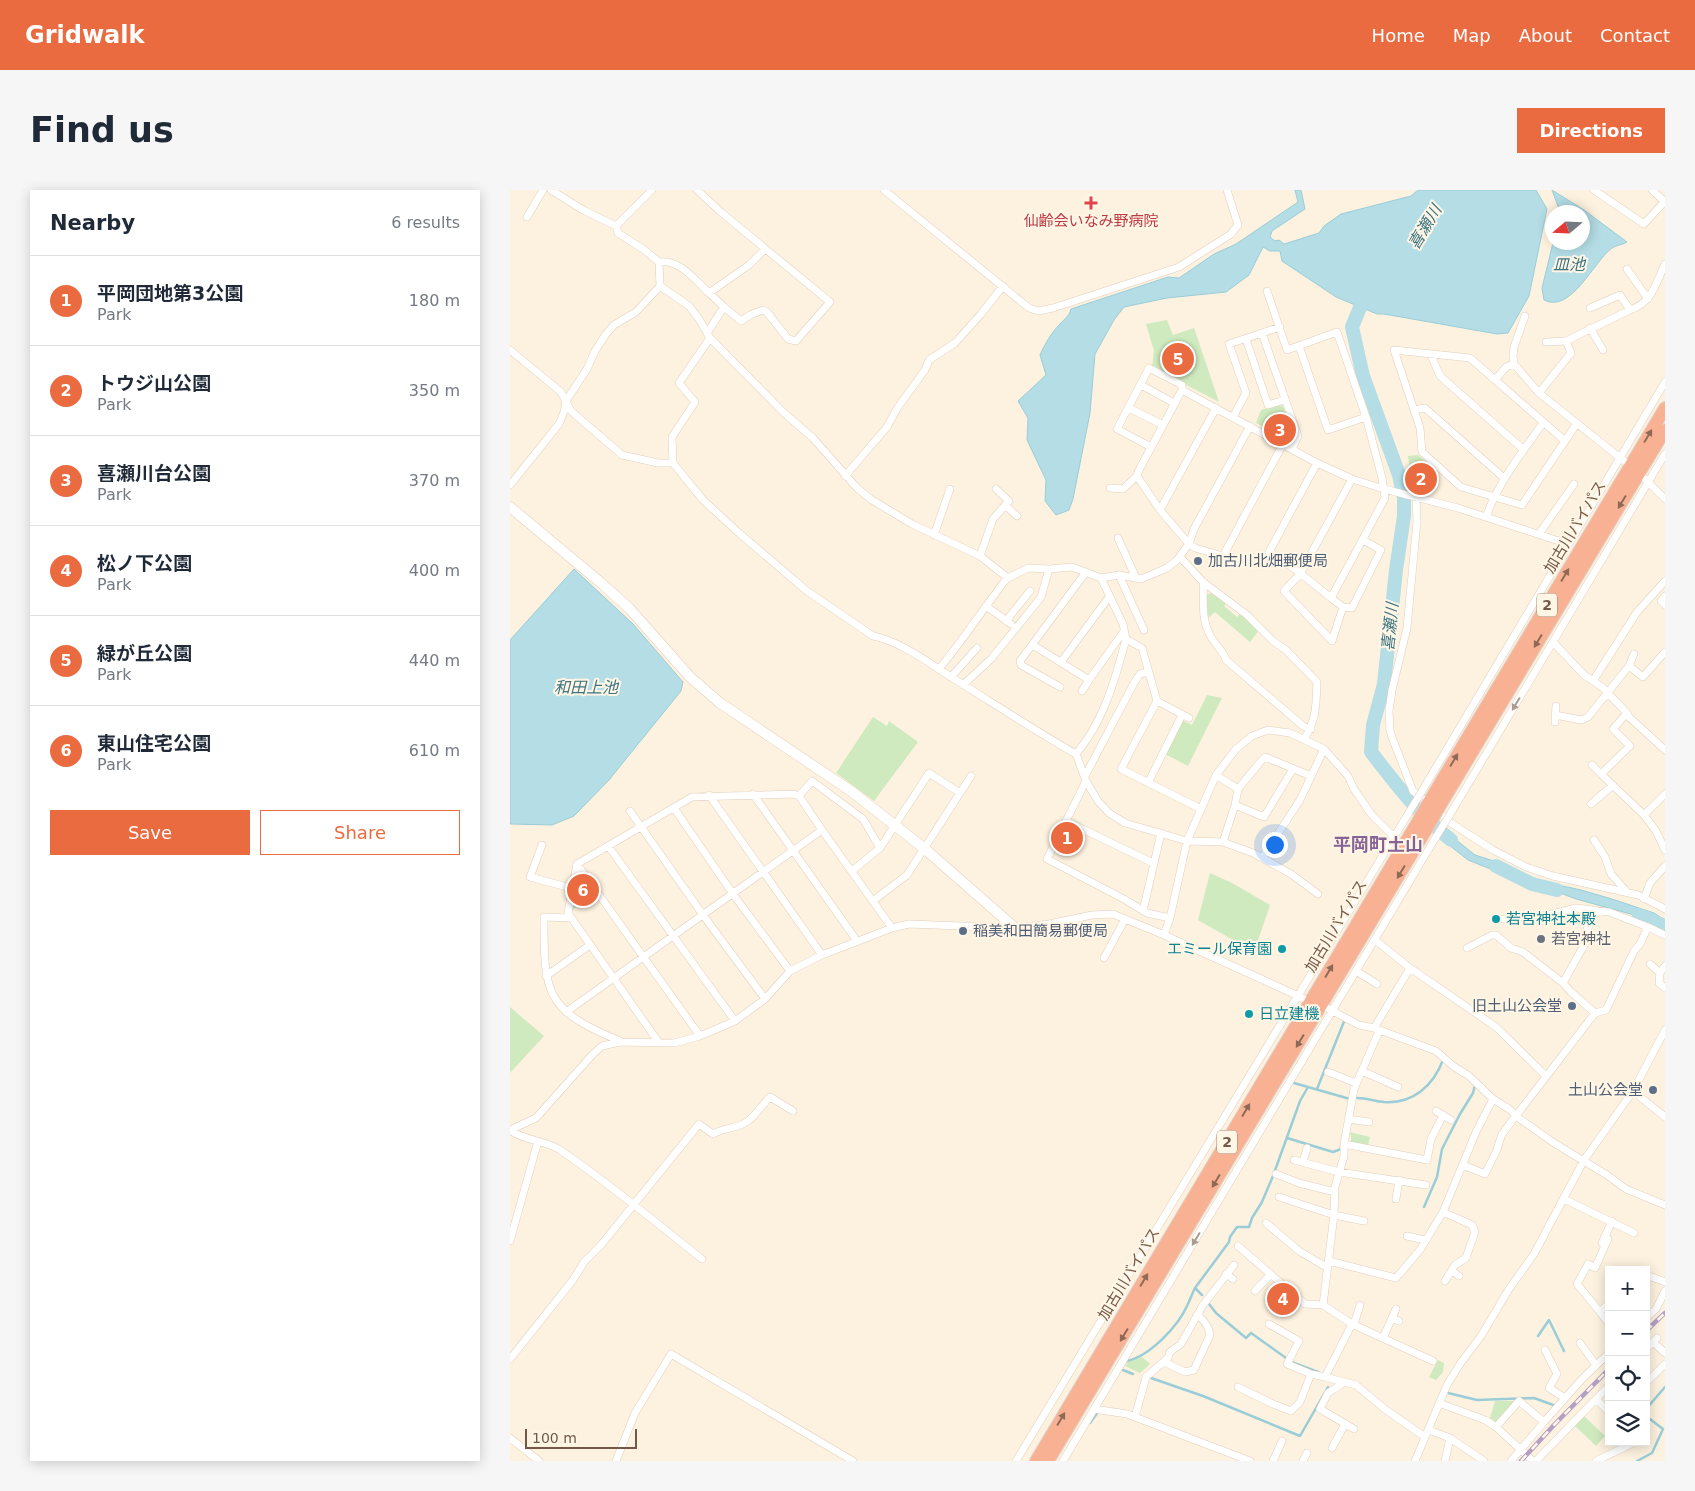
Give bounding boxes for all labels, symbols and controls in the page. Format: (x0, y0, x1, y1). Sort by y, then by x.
text: Gridwalk (25, 21, 145, 49)
text: Home (1372, 25, 1425, 46)
text: Map (1453, 25, 1491, 46)
text: About (1519, 25, 1572, 46)
text: Contact (1600, 25, 1670, 46)
button: Directions (1517, 108, 1665, 153)
text: Find us (30, 110, 174, 150)
marker: 仙齢会いなみ野病院 (1084, 196, 1098, 210)
water label: 喜瀬川 (1404, 200, 1447, 252)
north arrow (1545, 205, 1590, 250)
text: Nearby (50, 211, 135, 235)
place label: 仙齢会いなみ野病院 (1023, 212, 1159, 230)
text: 6 results (391, 213, 460, 232)
water label: 皿池 (1553, 255, 1587, 274)
text: 平岡団地第3公園 (97, 282, 243, 304)
text: 1 (60, 291, 72, 310)
text: 180 m (409, 291, 460, 310)
text: Park (97, 305, 132, 324)
pin: 5 (1162, 340, 1194, 378)
text: トウジ山公園 (97, 372, 211, 394)
text: 2 (60, 381, 72, 400)
text: 350 m (409, 381, 460, 400)
text: Park (97, 395, 132, 414)
pin: 3 (1264, 411, 1296, 449)
one-way arrow (1644, 430, 1653, 443)
pin: 2 (1405, 460, 1437, 498)
text: 喜瀬川台公園 (97, 462, 211, 484)
text: 3 (60, 471, 72, 490)
text: 370 m (409, 471, 460, 490)
street label: 加古川バイパス (1540, 477, 1610, 577)
text: Park (97, 485, 132, 504)
one-way arrow (1617, 495, 1626, 508)
text: 松ノ下公園 (97, 552, 192, 574)
place label: 加古川北畑郵便局 (1208, 552, 1328, 570)
marker: 加古川北畑郵便局 (1192, 555, 1204, 567)
text: 4 (60, 561, 72, 580)
text: 400 m (409, 561, 460, 580)
one-way arrow (1560, 569, 1569, 582)
text: Park (97, 575, 132, 594)
road number: 2 (1537, 594, 1557, 616)
water label: 喜瀬川 (1378, 600, 1402, 652)
one-way arrow (1534, 635, 1543, 648)
text: 緑が丘公園 (97, 642, 192, 664)
text: 5 (60, 651, 72, 670)
text: 440 m (409, 651, 460, 670)
text: Park (97, 665, 132, 684)
water label: 和田上池 (554, 678, 620, 697)
one-way arrow (1511, 698, 1520, 711)
text: 東山住宅公園 (97, 732, 211, 754)
text: 6 (60, 741, 72, 760)
text: 610 m (409, 741, 460, 760)
one-way arrow (1450, 753, 1459, 766)
text: Park (97, 755, 132, 774)
button: Save (50, 810, 250, 855)
button: Share (260, 810, 460, 855)
pin: 1 (1051, 819, 1083, 857)
your location (1262, 832, 1288, 858)
district label: 平岡町土山 (1333, 834, 1423, 855)
one-way arrow (1396, 865, 1405, 878)
pin: 6 (567, 871, 599, 909)
street label: 加古川バイパス (1301, 876, 1371, 976)
place label: 若宮神社本殿 (1506, 910, 1596, 928)
marker: 若宮神社本殿 (1490, 913, 1502, 925)
place label: 稲美和田簡易郵便局 (973, 922, 1108, 940)
marker: 稲美和田簡易郵便局 (957, 925, 969, 937)
place label: 若宮神社 (1551, 930, 1611, 948)
marker: 若宮神社 (1535, 933, 1547, 945)
place label: エミール保育園 (1167, 940, 1272, 958)
marker: エミール保育園 (1276, 943, 1288, 955)
one-way arrow (1325, 964, 1334, 977)
place label: 旧土山公会堂 (1472, 997, 1562, 1015)
marker: 旧土山公会堂 (1566, 1000, 1578, 1012)
place label: 日立建機 (1259, 1005, 1319, 1023)
marker: 日立建機 (1243, 1008, 1255, 1020)
one-way arrow (1295, 1035, 1304, 1048)
place label: 土山公会堂 (1568, 1081, 1643, 1099)
marker: 土山公会堂 (1647, 1084, 1659, 1096)
one-way arrow (1241, 1104, 1250, 1117)
road number: 2 (1217, 1130, 1237, 1154)
one-way arrow (1212, 1174, 1221, 1187)
street label: 加古川バイパス (1094, 1224, 1164, 1324)
one-way arrow (1191, 1233, 1200, 1246)
map controls (1605, 1266, 1650, 1446)
button: + (1605, 1266, 1650, 1311)
one-way arrow (1140, 1273, 1149, 1286)
pin: 4 (1267, 1280, 1299, 1318)
button: − (1605, 1311, 1650, 1356)
one-way arrow (1119, 1329, 1128, 1342)
button: locate (1605, 1356, 1650, 1401)
button: layers (1605, 1401, 1650, 1446)
one-way arrow (1056, 1413, 1065, 1426)
scale bar (525, 1426, 638, 1449)
text: 100 m (532, 1430, 577, 1446)

